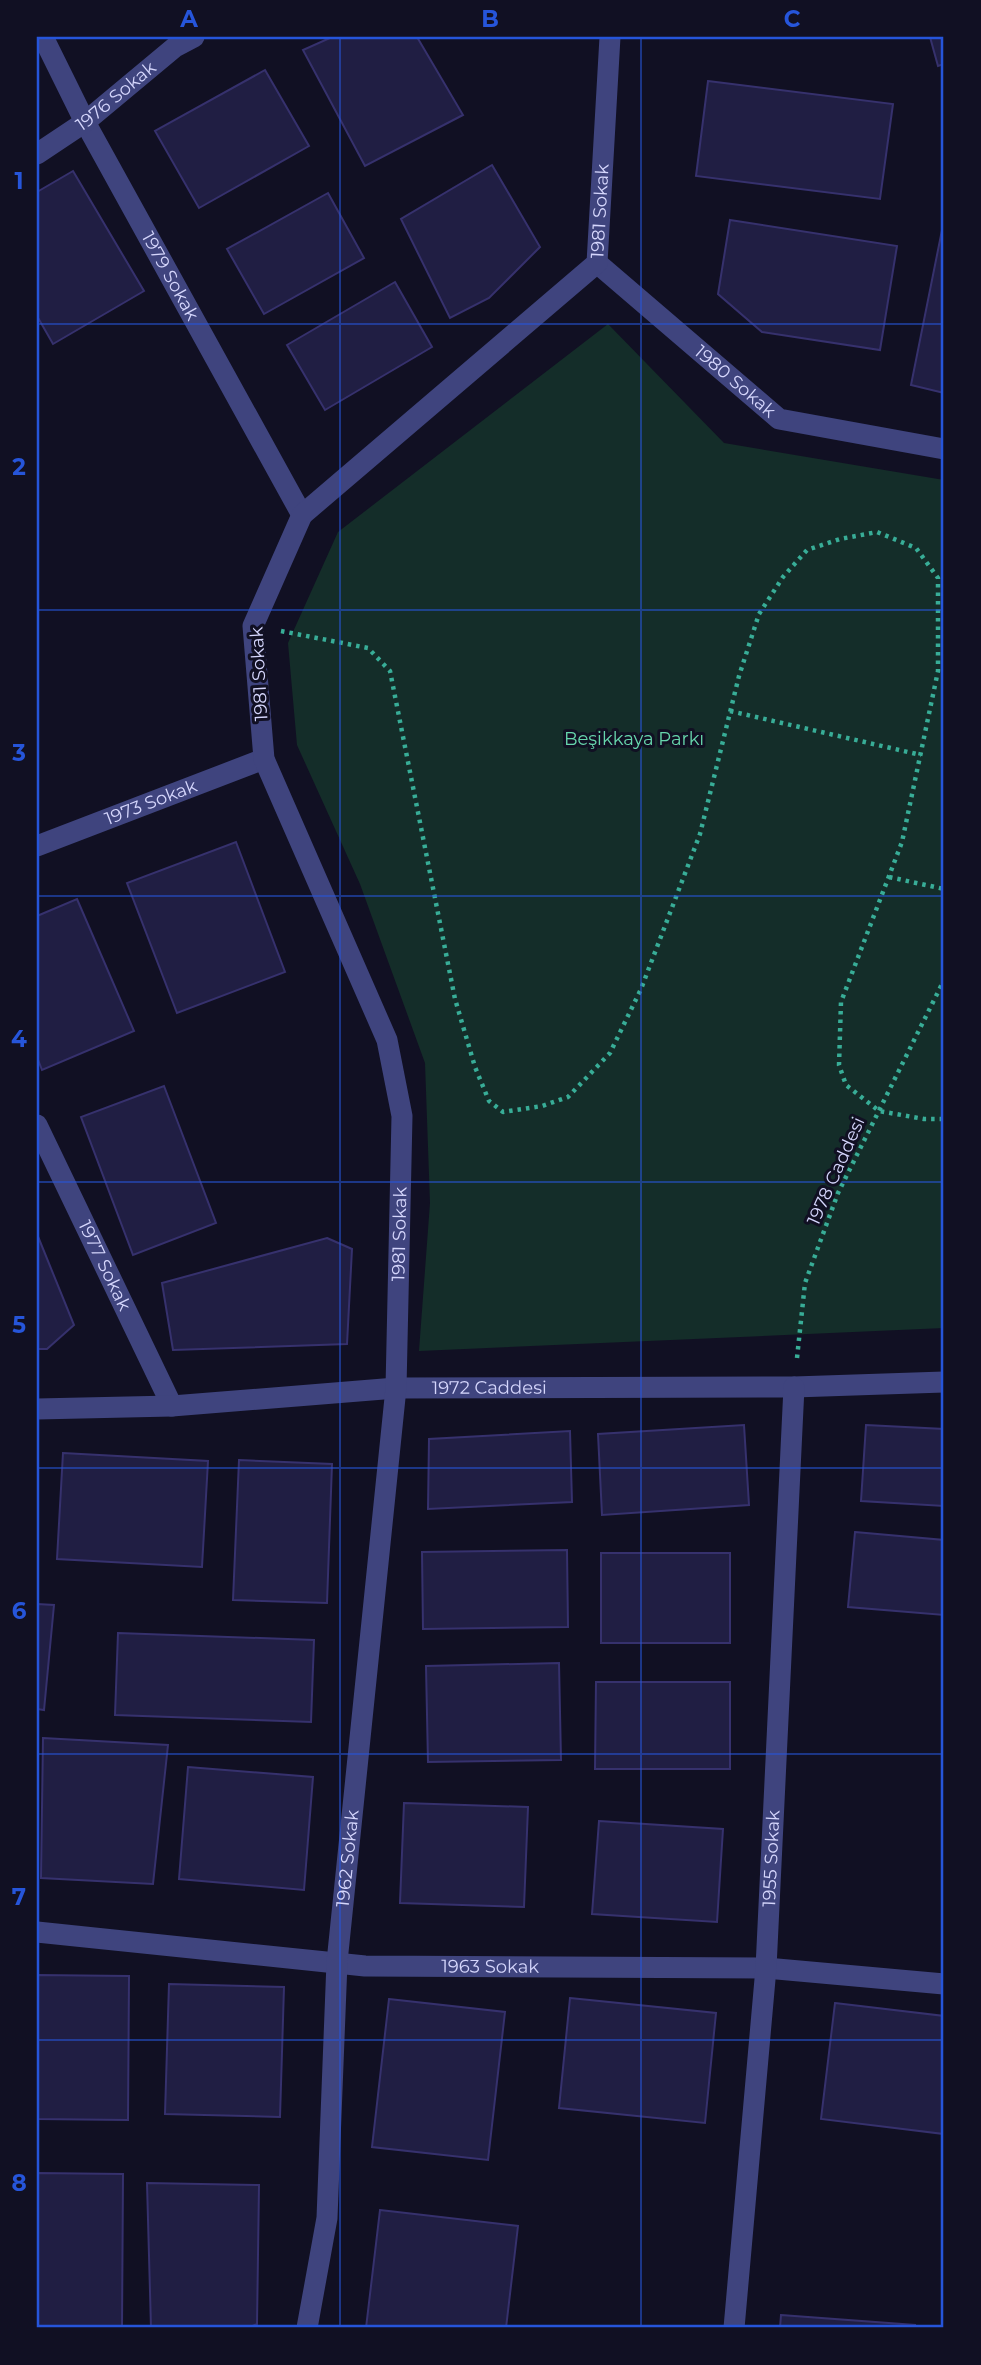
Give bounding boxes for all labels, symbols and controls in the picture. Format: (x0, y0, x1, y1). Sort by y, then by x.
text: A (179, 5, 198, 33)
text: B (481, 5, 499, 33)
text: C (784, 5, 801, 33)
street label: 1976 Sokak (72, 56, 161, 136)
street label: 1981 Sokak (586, 163, 614, 259)
text: 1 (14, 167, 24, 195)
street label: 1979 Sokak (137, 228, 204, 325)
street label: 1980 Sokak (690, 341, 780, 422)
text: 2 (12, 453, 26, 481)
street label: 1981 Sokak (246, 626, 272, 722)
park label: Beşikkaya Parkı (564, 728, 704, 750)
text: 3 (11, 739, 26, 767)
street label: 1973 Sokak (102, 775, 200, 830)
text: 4 (11, 1025, 27, 1053)
street label: 1978 Caddesi (802, 1114, 870, 1228)
street label: 1981 Sokak (387, 1186, 411, 1282)
street label: 1977 Sokak (74, 1217, 136, 1315)
text: 5 (12, 1311, 26, 1339)
street label: 1972 Caddesi (432, 1377, 547, 1399)
text: 6 (12, 1597, 27, 1625)
street label: 1962 Sokak (332, 1809, 364, 1908)
street label: 1955 Sokak (758, 1809, 785, 1907)
text: 7 (12, 1883, 26, 1911)
street label: 1963 Sokak (441, 1955, 539, 1978)
text: 8 (11, 2169, 27, 2197)

